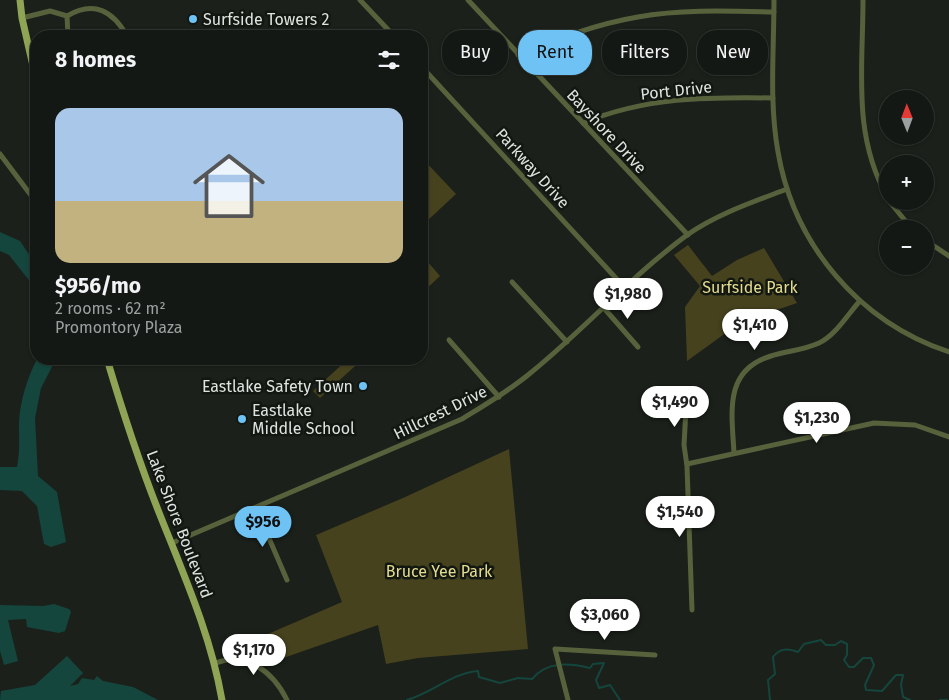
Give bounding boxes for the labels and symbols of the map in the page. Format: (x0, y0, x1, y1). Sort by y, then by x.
place label: Surfside Towers 2 (203, 10, 330, 29)
marker: Surfside Towers 2 (187, 13, 199, 25)
street label: Port Drive (639, 77, 713, 104)
street label: Bayshore Drive (563, 85, 651, 177)
north arrow (879, 90, 934, 145)
street label: Parkway Drive (492, 124, 573, 212)
pin: $1,980 (587, 278, 669, 320)
park label: Surfside Park (702, 278, 799, 297)
pin: $1,410 (714, 308, 796, 351)
place label: Eastlake Safety Town (202, 377, 353, 396)
marker: Eastlake Safety Town (357, 380, 369, 392)
street label: Hillcrest Drive (390, 382, 490, 443)
pin: $1,490 (634, 386, 716, 428)
place label: Eastlake Middle School (252, 401, 355, 438)
pin: $1,230 (776, 402, 858, 444)
marker: Eastlake Middle School (236, 413, 248, 425)
street label: Lake Shore Boulevard (143, 448, 217, 601)
pin: $1,540 (639, 496, 721, 538)
pin: $956 (233, 506, 293, 548)
park label: Bruce Yee Park (386, 562, 493, 581)
pin: $3,060 (564, 598, 646, 641)
pin: $1,170 (213, 634, 295, 676)

